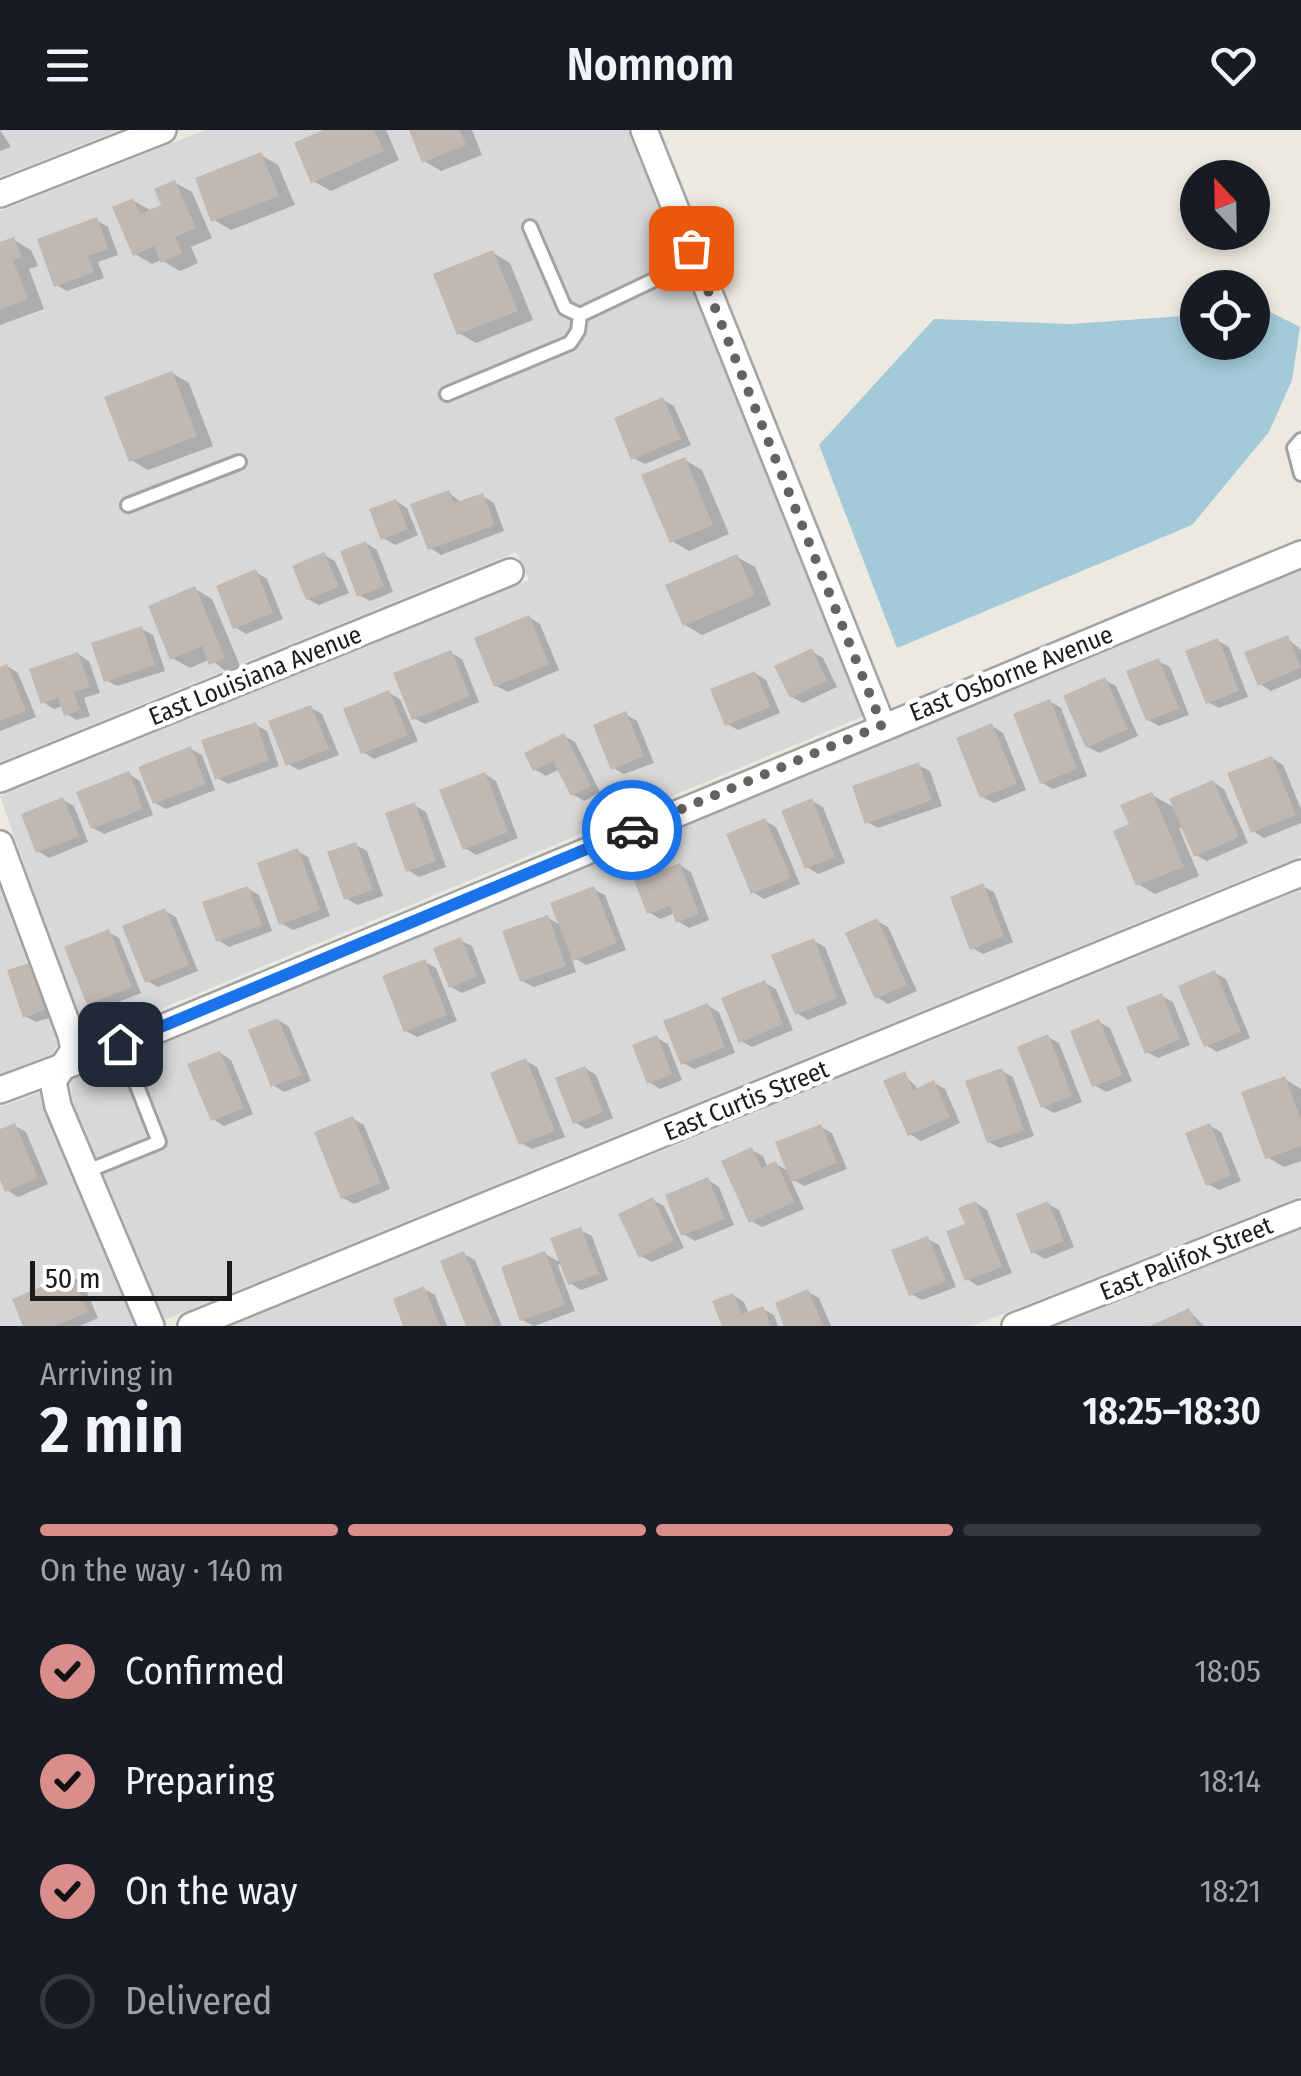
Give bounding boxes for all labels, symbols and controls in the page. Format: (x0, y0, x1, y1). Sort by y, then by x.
icon: menu (40, 38, 95, 93)
text: Nomnom (567, 38, 734, 92)
icon: heart (1206, 38, 1261, 93)
north arrow (1180, 160, 1270, 250)
map controls (1180, 160, 1270, 360)
pin (649, 206, 734, 291)
icon: bag (664, 221, 719, 276)
button: locate (1180, 270, 1270, 360)
street label: East Louisiana Avenue (145, 620, 366, 732)
street label: East Osborne Avenue (905, 620, 1117, 728)
courier (582, 780, 682, 880)
icon: car (605, 803, 660, 858)
pin (78, 1002, 163, 1087)
icon: home (93, 1017, 148, 1072)
street label: East Curtis Street (660, 1054, 834, 1148)
street label: East Palifox Street (1096, 1210, 1278, 1307)
scale bar (30, 1256, 232, 1300)
text: 50 m (45, 1262, 101, 1295)
text: Arriving in (40, 1355, 174, 1393)
text: 18:25–18:30 (1082, 1388, 1261, 1434)
text: 2 min (40, 1391, 184, 1469)
text: On the way · 140 m (40, 1551, 284, 1589)
icon: check (40, 1644, 95, 1699)
text: Confirmed (125, 1648, 285, 1694)
text: 18:05 (1194, 1652, 1261, 1690)
icon: check (40, 1754, 95, 1809)
text: Preparing (125, 1758, 274, 1804)
text: 18:14 (1199, 1762, 1261, 1800)
icon: check (40, 1864, 95, 1919)
text: On the way (125, 1868, 297, 1914)
text: 18:21 (1200, 1872, 1261, 1910)
text: Delivered (125, 1978, 272, 2024)

